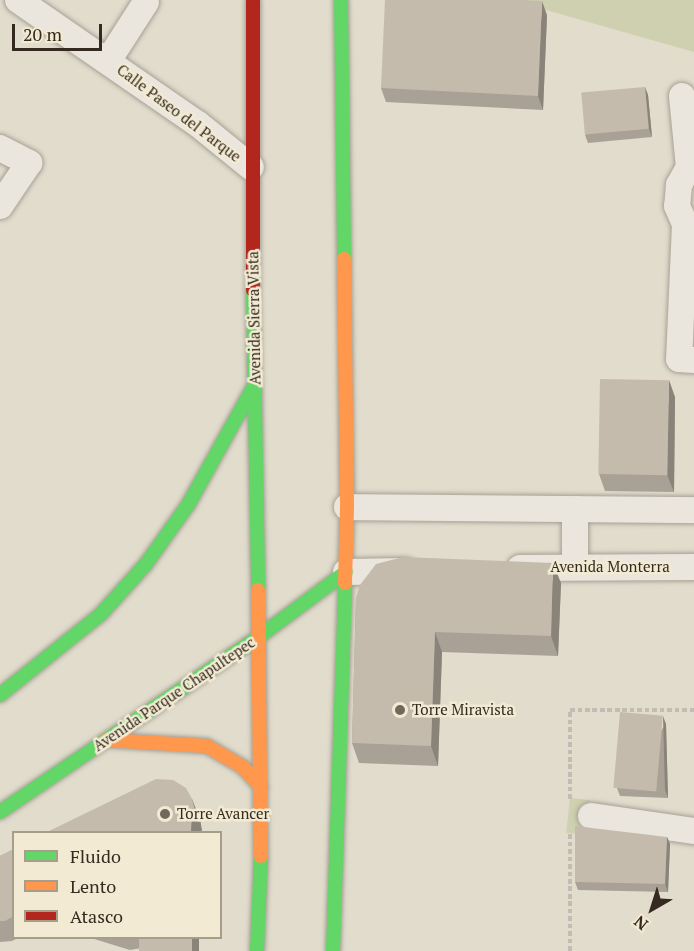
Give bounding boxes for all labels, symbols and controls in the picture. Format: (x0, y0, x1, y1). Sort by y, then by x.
scale bar (15, 12, 105, 50)
text: 20 m (23, 22, 62, 46)
street label: Calle Paseo del Parque (113, 60, 245, 166)
street label: Avenida Sierra Vista (244, 251, 264, 385)
street label: Avenida Monterra (550, 558, 670, 576)
street label: Avenida Parque Chapultepec (90, 633, 258, 755)
place label: Torre Miravista (412, 701, 514, 719)
marker: Torre Miravista (393, 703, 407, 717)
place label: Torre Avancer (177, 805, 270, 823)
marker: Torre Avancer (158, 807, 172, 821)
legend (12, 831, 222, 939)
text: Fluido (70, 844, 121, 868)
text: Lento (70, 874, 116, 898)
north arrow (622, 879, 682, 939)
text: Atasco (70, 904, 123, 928)
text: N (629, 911, 652, 935)

